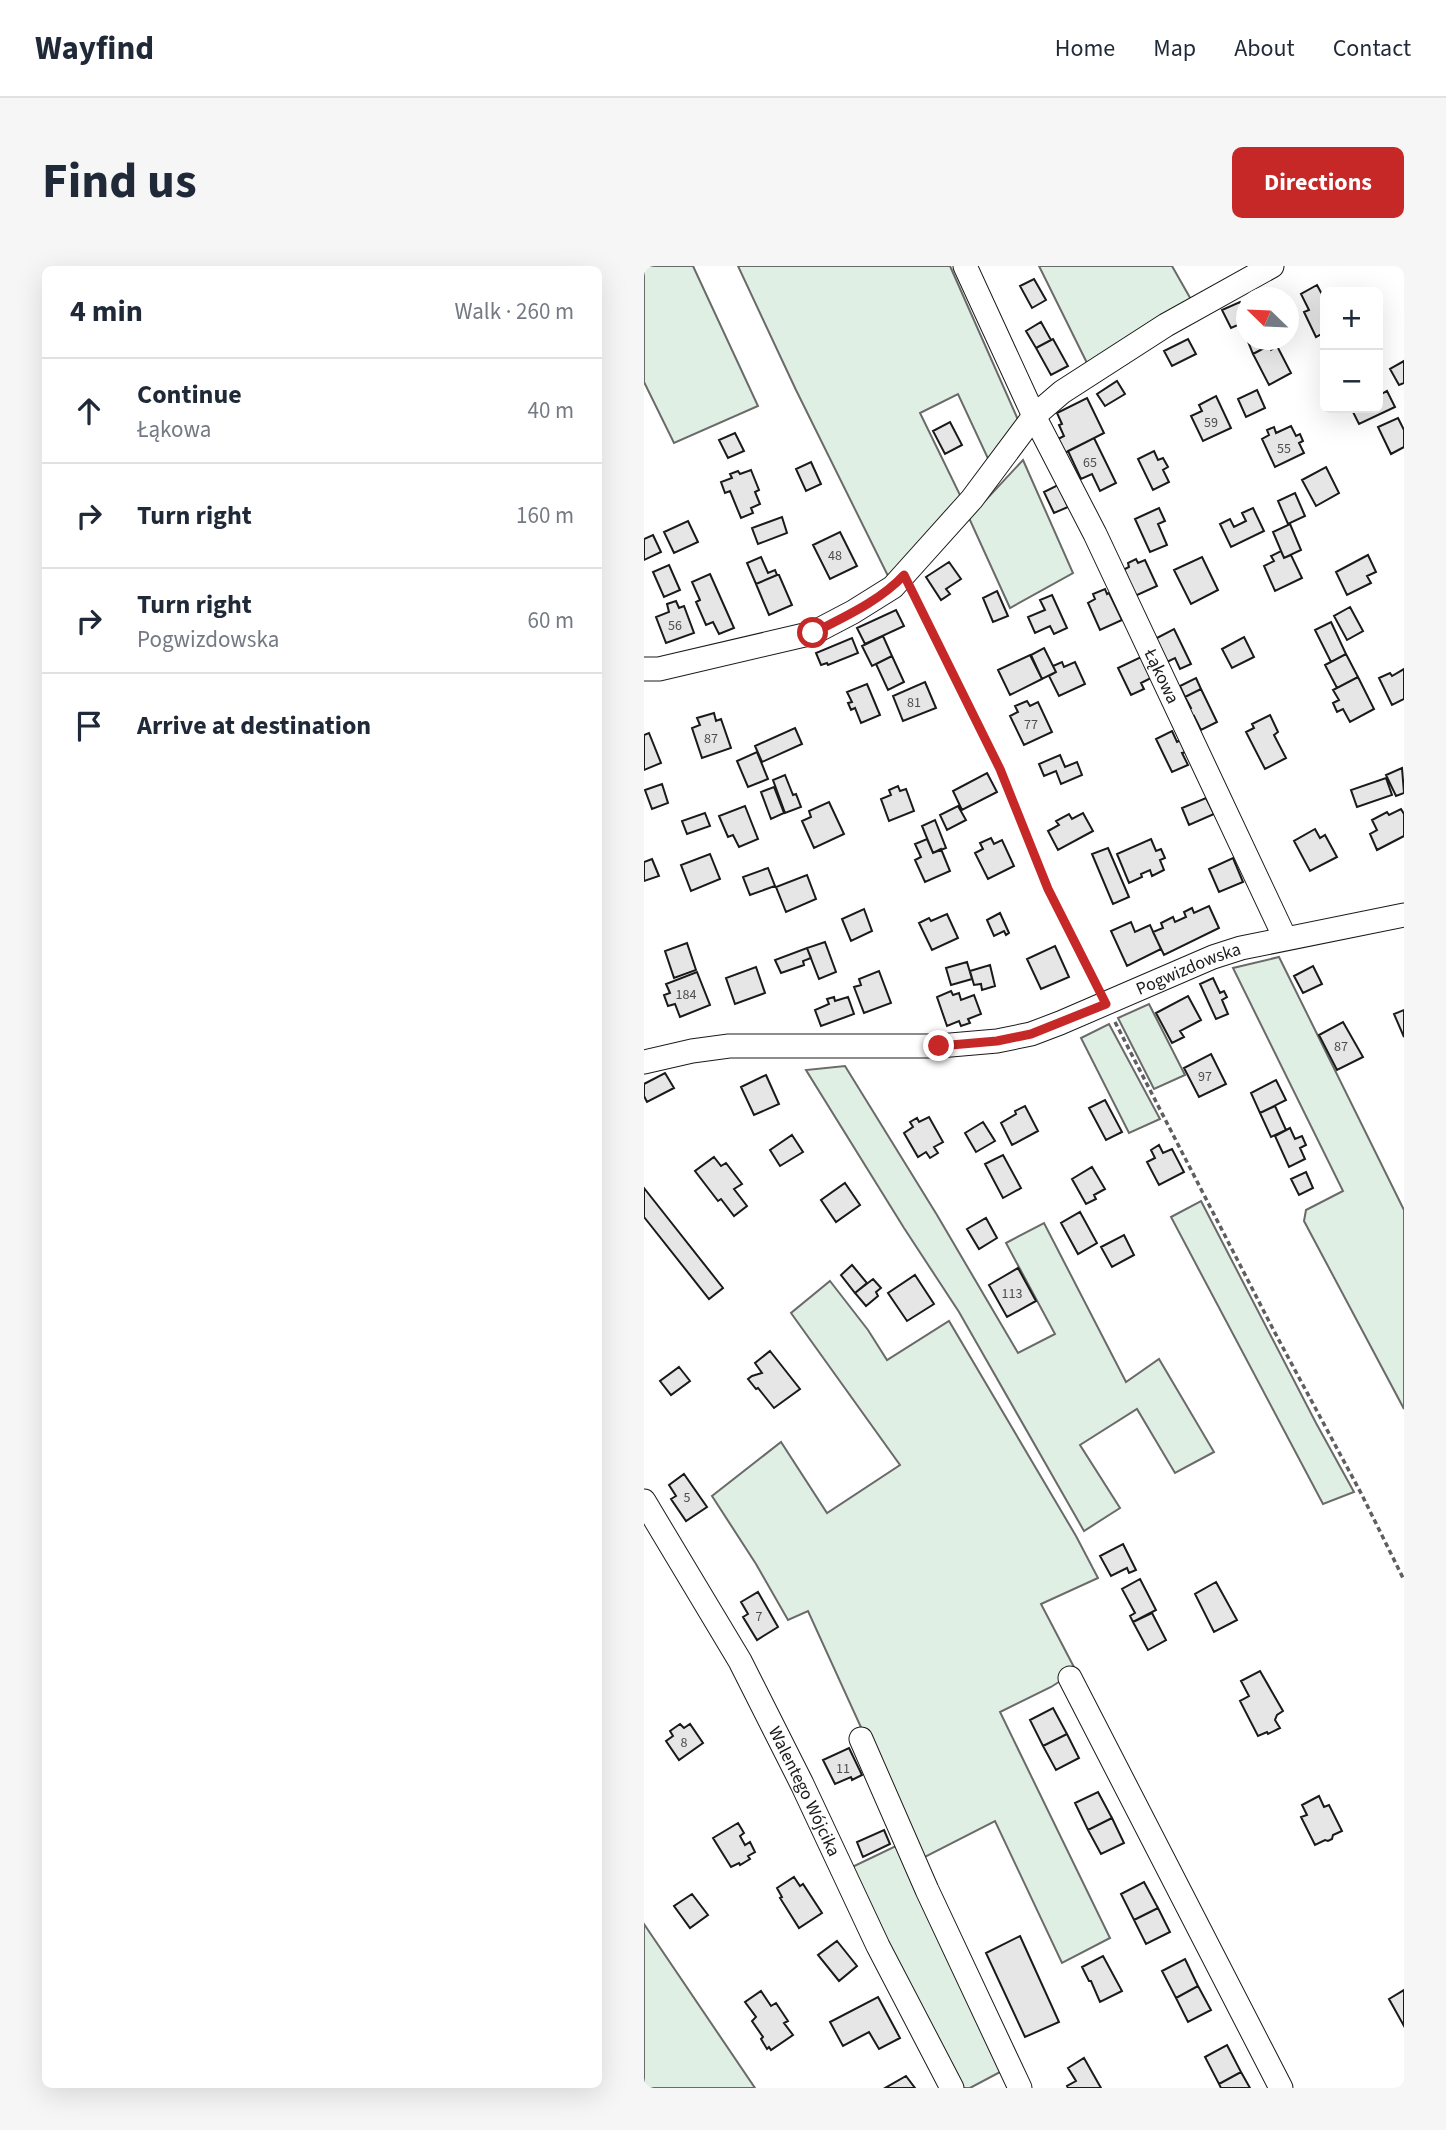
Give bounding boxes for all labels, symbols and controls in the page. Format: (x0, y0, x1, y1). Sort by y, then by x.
text: Wayfind (35, 25, 154, 72)
text: Home (1055, 31, 1115, 66)
text: Map (1153, 31, 1196, 66)
text: About (1234, 31, 1295, 66)
text: Contact (1333, 31, 1411, 66)
text: Find us (42, 147, 197, 217)
button: Directions (1232, 147, 1404, 218)
north arrow (1236, 287, 1299, 350)
map controls (1320, 287, 1383, 413)
button: + (1320, 287, 1383, 350)
text: 4 min (70, 290, 143, 333)
text: Walk · 260 m (455, 295, 574, 328)
button: − (1320, 350, 1383, 413)
text: Continue (137, 376, 242, 413)
icon: ahead (70, 392, 108, 430)
text: 40 m (527, 394, 574, 427)
text: Łąkowa (137, 413, 211, 446)
house number: 59 (1204, 413, 1218, 433)
house number: 55 (1277, 439, 1291, 459)
house number: 65 (1083, 453, 1097, 473)
icon: right (70, 497, 108, 535)
text: Turn right (137, 497, 252, 534)
text: 160 m (516, 499, 574, 532)
house number: 48 (828, 546, 842, 566)
text: Turn right (137, 586, 252, 623)
icon: right (70, 602, 108, 640)
text: 60 m (527, 604, 574, 637)
house number: 56 (668, 616, 682, 636)
route start (797, 617, 828, 648)
text: Pogwizdowska (137, 623, 279, 656)
street label: Łąkowa (1137, 644, 1185, 708)
house number: 81 (907, 693, 921, 713)
icon: arrive (70, 707, 108, 745)
text: Arrive at destination (137, 707, 371, 744)
house number: 77 (1024, 715, 1038, 735)
house number: 87 (704, 729, 718, 749)
street label: Pogwizdowska (1132, 937, 1244, 1002)
house number: 184 (676, 985, 696, 1005)
route end (923, 1030, 954, 1061)
house number: 87 (1334, 1037, 1348, 1057)
house number: 97 (1198, 1067, 1212, 1087)
house number: 113 (1002, 1284, 1022, 1304)
house number: 5 (684, 1488, 691, 1508)
house number: 7 (756, 1607, 763, 1627)
street label: Walentego Wójcika (762, 1722, 846, 1861)
house number: 8 (681, 1733, 688, 1753)
house number: 11 (836, 1759, 850, 1779)

